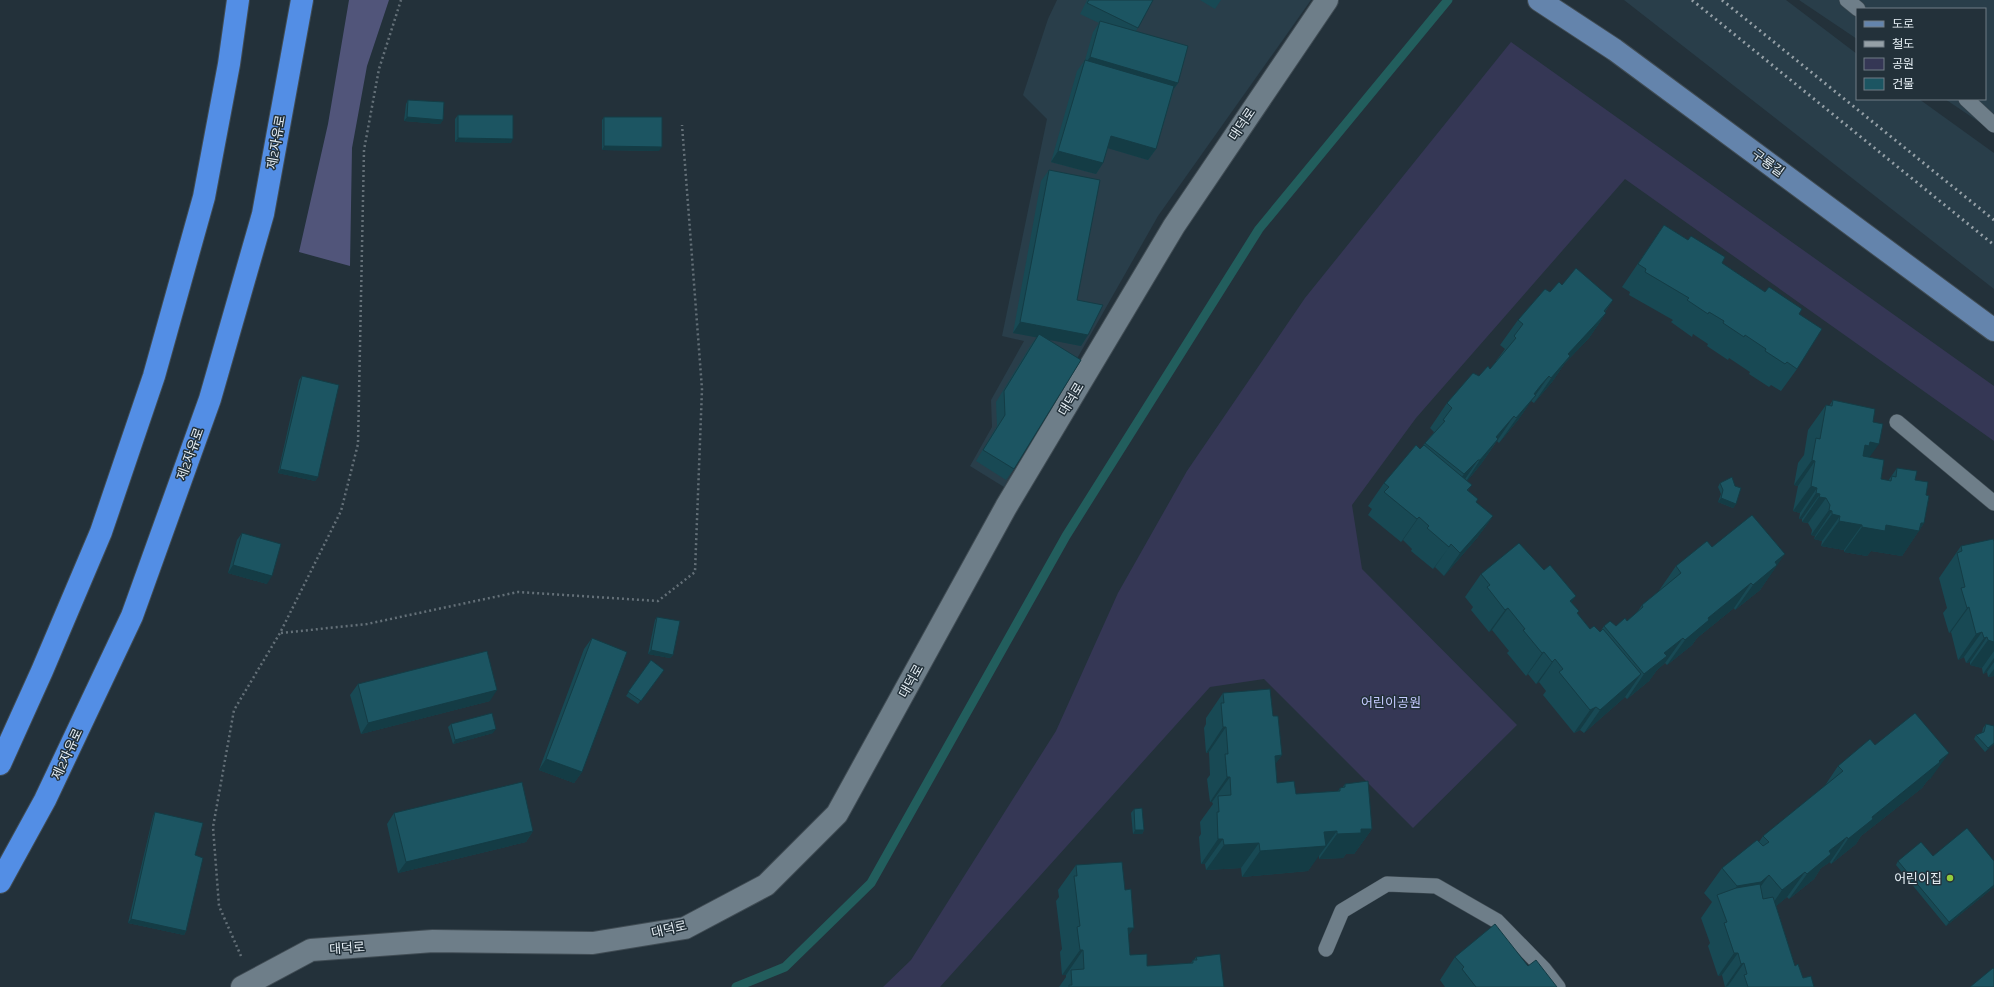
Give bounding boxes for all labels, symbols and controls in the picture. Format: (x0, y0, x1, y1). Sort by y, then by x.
legend (1856, 8, 1986, 100)
text: 도로 (1892, 17, 1914, 31)
text: 철도 (1892, 37, 1914, 51)
text: 공원 (1892, 57, 1914, 71)
text: 건물 (1892, 77, 1914, 91)
street label: 대덕로 (1226, 105, 1258, 143)
street label: 제2자유로 (264, 114, 288, 170)
street label: 구룡길 (1749, 146, 1787, 180)
street label: 대덕로 (1055, 380, 1087, 418)
street label: 제2자유로 (174, 426, 206, 482)
street label: 대덕로 (896, 662, 926, 700)
park label: 어린이공원 (1361, 695, 1421, 710)
street label: 제2자유로 (49, 726, 85, 782)
place label: 어린이집 (1894, 871, 1942, 886)
marker: 어린이집 (1945, 873, 1955, 883)
street label: 대덕로 (650, 918, 688, 940)
street label: 대덕로 (329, 939, 365, 957)

